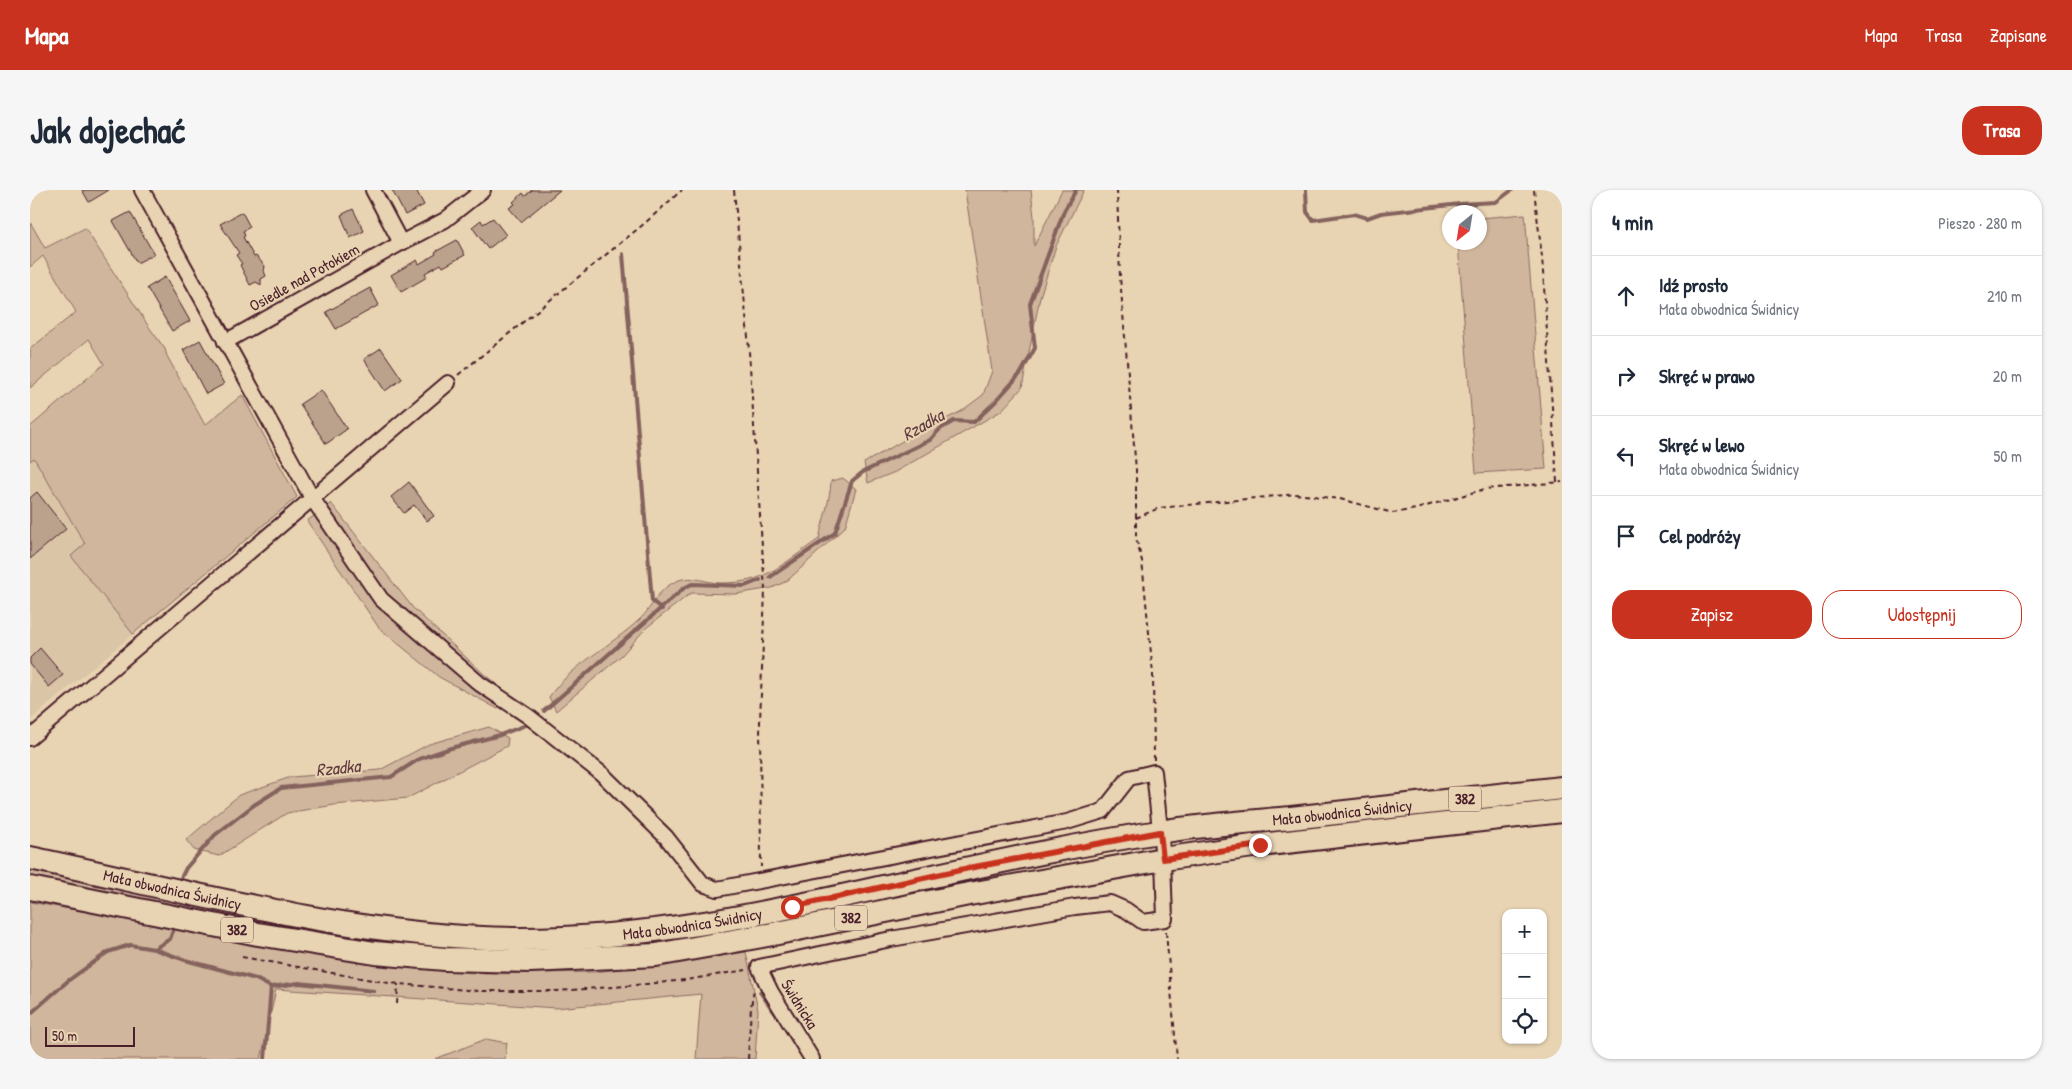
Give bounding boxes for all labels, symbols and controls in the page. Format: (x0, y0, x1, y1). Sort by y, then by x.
text: Mapa (25, 19, 68, 51)
text: Mapa (1865, 23, 1897, 48)
text: Trasa (1925, 23, 1962, 48)
text: Zapisane (1990, 23, 2047, 48)
button: Trasa (1962, 106, 2042, 155)
text: Jak dojechać (30, 107, 185, 154)
north arrow (1442, 205, 1487, 250)
text: 4 min (1612, 208, 1653, 237)
text: Pieszo · 280 m (1938, 212, 2022, 234)
street label: Osiedle nad Potokiem (245, 238, 363, 316)
text: Idź prosto (1659, 272, 1728, 298)
icon: ahead (1612, 282, 1640, 310)
text: 210 m (1987, 285, 2022, 307)
text: Mała obwodnica Świdnicy (1659, 298, 1799, 320)
icon: right (1612, 362, 1640, 390)
text: Skręć w prawo (1659, 363, 1755, 389)
text: 20 m (1993, 365, 2022, 387)
water label: Rzadka (897, 402, 950, 447)
text: Skręć w lewo (1659, 432, 1744, 458)
icon: left (1612, 442, 1640, 470)
text: 50 m (1994, 445, 2022, 467)
text: Mała obwodnica Świdnicy (1659, 458, 1799, 480)
icon: arrive (1612, 522, 1640, 550)
text: Cel podróży (1659, 523, 1741, 549)
button: Zapisz (1612, 590, 1812, 639)
button: Udostępnij (1822, 590, 2022, 639)
water label: Rzadka (315, 753, 363, 782)
road number: 382 (1449, 786, 1481, 812)
street label: Mała obwodnica Świdnicy (1272, 794, 1414, 831)
route end (1249, 834, 1272, 857)
street label: Mała obwodnica Świdnicy (101, 863, 244, 915)
route start (781, 896, 804, 919)
street label: Mała obwodnica Świdnicy (622, 902, 764, 945)
road number: 382 (835, 906, 867, 930)
map controls (1502, 909, 1547, 1044)
button: + (1502, 909, 1547, 954)
road number: 382 (221, 918, 253, 942)
button: − (1502, 954, 1547, 999)
street label: Świdnicka (776, 975, 824, 1033)
button: locate (1502, 999, 1547, 1044)
scale bar (45, 1024, 135, 1047)
text: 50 m (52, 1026, 77, 1045)

